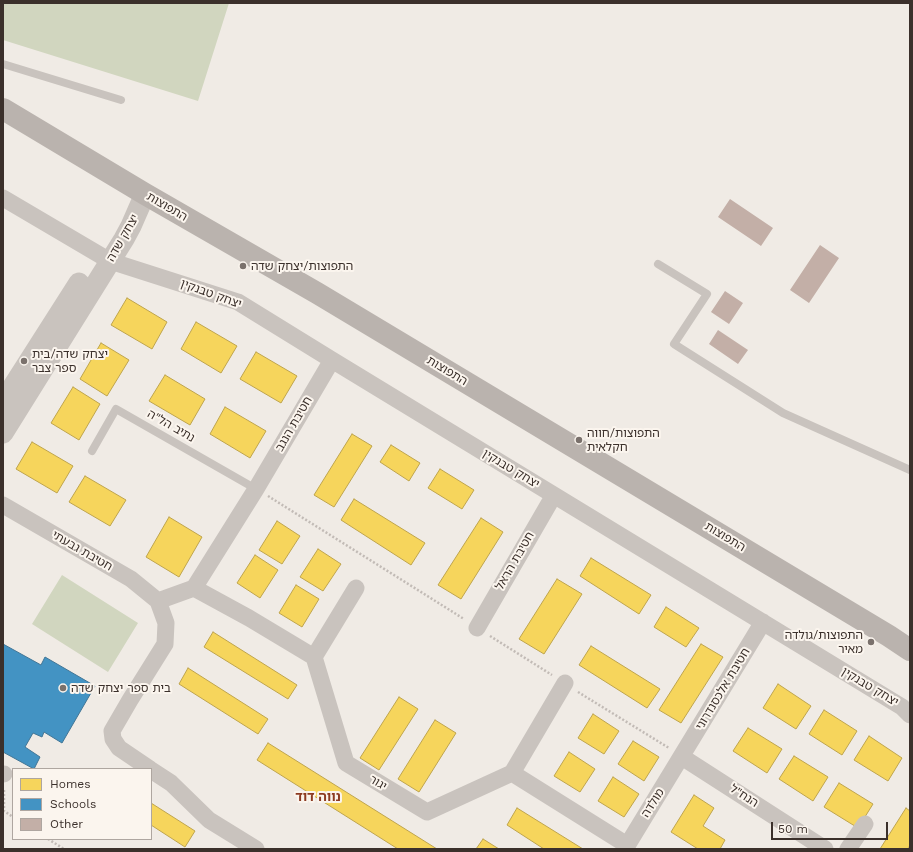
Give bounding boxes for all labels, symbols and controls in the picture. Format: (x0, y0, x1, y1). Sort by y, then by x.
street label: התפוצות (144, 190, 190, 224)
street label: יצחק שדה (104, 212, 142, 264)
place label: התפוצות/יצחק שדה (251, 259, 353, 273)
marker: התפוצות/יצחק שדה (238, 261, 248, 271)
street label: יצחק טבנקין (179, 276, 243, 312)
place label: יצחק שדה/בית ספר צבר (32, 347, 108, 375)
street label: התפוצות (424, 353, 470, 389)
marker: יצחק שדה/בית ספר צבר (19, 356, 29, 366)
street label: חטיבת הנגב (273, 394, 315, 454)
street label: נתיב הל"ה (145, 407, 197, 445)
place label: התפוצות/חווה חקלאית (587, 426, 660, 454)
marker: התפוצות/חווה חקלאית (574, 435, 584, 445)
street label: יצחק טבנקין (480, 446, 542, 492)
street label: התפוצות (702, 519, 748, 555)
street label: חטיבת גבעתי (49, 528, 115, 574)
street label: חטיבת הראל (492, 529, 538, 593)
place label: התפוצות/גולדה מאיר (785, 628, 863, 656)
marker: התפוצות/גולדה מאיר (866, 637, 876, 647)
street label: חטיבת אלכסנדרוני (693, 645, 753, 733)
street label: יצחק טבנקין (839, 664, 901, 710)
place label: בית ספר יצחק שדה (71, 681, 171, 695)
marker: בית ספר יצחק שדה (58, 683, 68, 693)
legend (12, 768, 152, 840)
street label: יגור (367, 772, 389, 794)
text: Homes (50, 777, 91, 791)
street label: הנח"ל (727, 781, 761, 811)
street label: מולדה (639, 786, 667, 820)
district label: נווה דוד (295, 789, 341, 805)
text: Schools (50, 797, 96, 811)
scale bar (773, 814, 890, 840)
text: Other (50, 817, 83, 831)
text: 50 m (778, 822, 808, 836)

